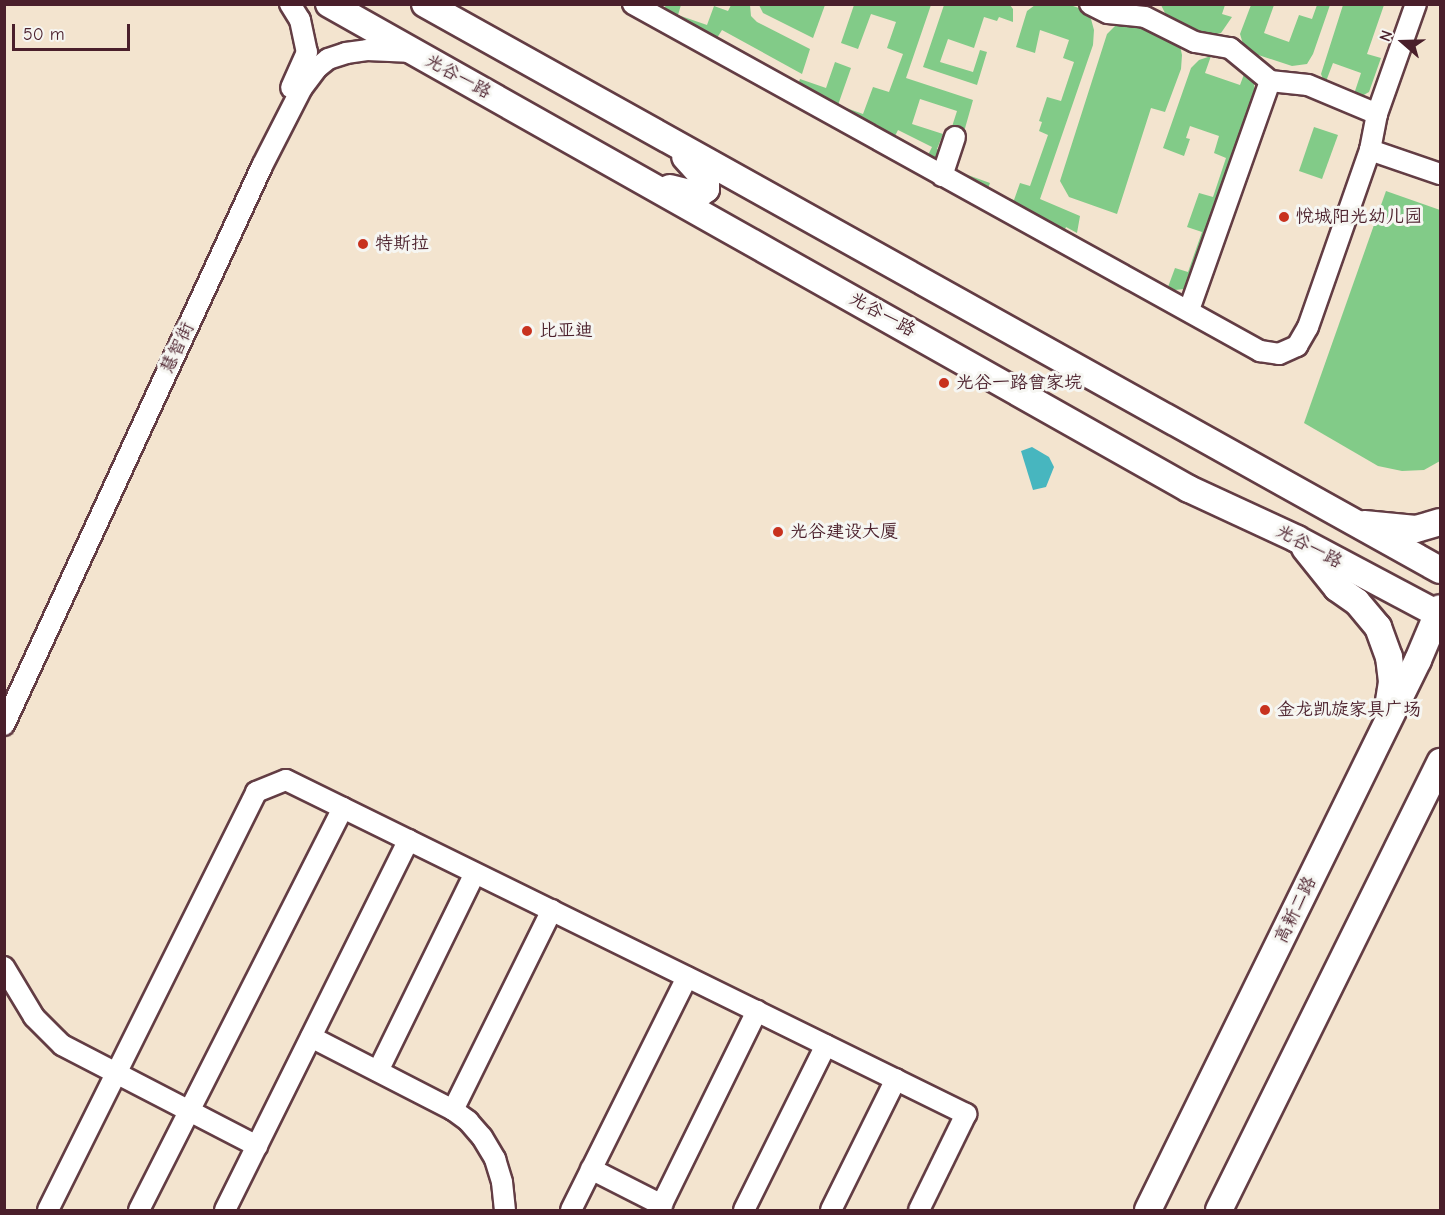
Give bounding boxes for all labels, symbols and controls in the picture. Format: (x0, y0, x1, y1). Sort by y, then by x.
scale bar (15, 12, 134, 50)
north arrow (1373, 12, 1433, 72)
text: 50 m (23, 24, 65, 45)
text: N (1376, 28, 1396, 44)
street label: 光谷一路 (421, 50, 495, 104)
place label: 悦城阳光幼儿园 (1296, 206, 1422, 228)
marker: 悦城阳光幼儿园 (1277, 210, 1291, 224)
place label: 特斯拉 (375, 233, 429, 255)
marker: 特斯拉 (356, 237, 370, 251)
street label: 光谷一路 (845, 288, 919, 342)
street label: 慧智街 (157, 319, 199, 377)
place label: 比亚迪 (539, 320, 593, 342)
marker: 比亚迪 (520, 324, 534, 338)
place label: 光谷一路曾家垸 (956, 372, 1082, 394)
marker: 光谷一路曾家垸 (937, 376, 951, 390)
place label: 光谷建设大厦 (790, 521, 898, 543)
street label: 光谷一路 (1272, 521, 1346, 573)
marker: 光谷建设大厦 (771, 525, 785, 539)
place label: 金龙凯旋家具广场 (1277, 699, 1421, 721)
marker: 金龙凯旋家具广场 (1258, 703, 1272, 717)
street label: 高新二路 (1271, 873, 1321, 947)

